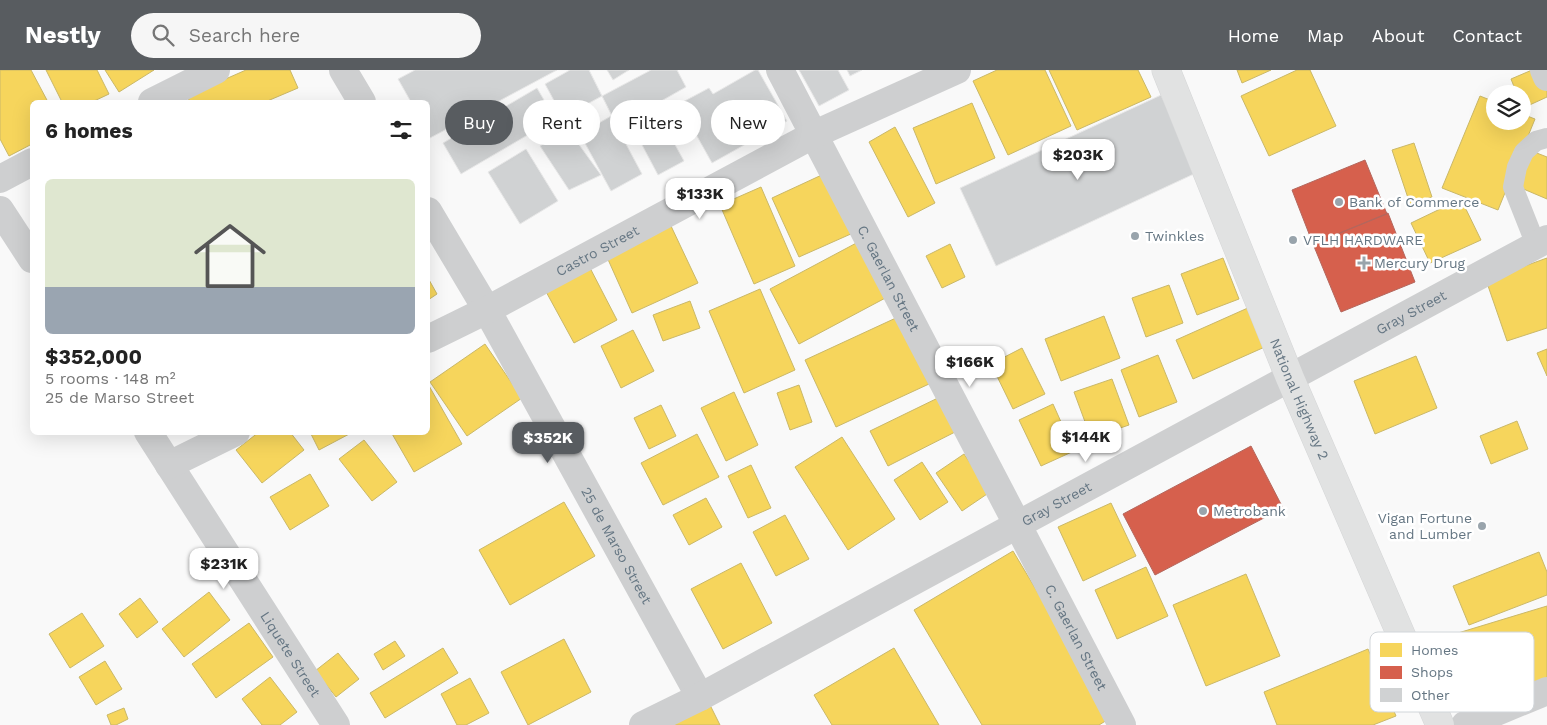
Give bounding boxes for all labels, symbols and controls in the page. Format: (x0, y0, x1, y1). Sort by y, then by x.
search box (131, 13, 481, 58)
text: Nestly (25, 21, 101, 49)
icon: search (149, 21, 177, 49)
text: Search here (189, 24, 300, 47)
text: Home (1228, 25, 1279, 46)
text: Map (1307, 25, 1344, 46)
text: About (1372, 25, 1424, 46)
text: Contact (1452, 25, 1522, 46)
map controls (1486, 85, 1531, 130)
button: layers (1486, 85, 1531, 130)
chip: Buy (445, 100, 513, 145)
chip: Rent (523, 100, 600, 145)
chip: Filters (610, 100, 701, 145)
chip: New (711, 100, 785, 145)
icon: filters (387, 116, 415, 144)
text: 6 homes (45, 118, 133, 143)
pin: $203K (1043, 138, 1113, 181)
text: $203K (1053, 145, 1103, 164)
pin: $133K (665, 178, 735, 220)
text: $133K (676, 184, 724, 203)
place label: Bank of Commerce (1349, 194, 1479, 210)
marker: Bank of Commerce (1333, 196, 1345, 208)
icon: home (185, 211, 275, 301)
street label: Castro Street (553, 222, 642, 280)
street label: C. Gaerlan Street (854, 222, 923, 334)
place label: Twinkles (1145, 228, 1204, 244)
marker: Twinkles (1129, 230, 1141, 242)
place label: VFLH HARDWARE (1303, 232, 1423, 248)
marker: VFLH HARDWARE (1287, 234, 1299, 246)
place label: Mercury Drug (1374, 255, 1466, 271)
marker: Mercury Drug (1358, 257, 1370, 269)
street label: Gray Street (1373, 287, 1449, 338)
street label: National Highway 2 (1267, 336, 1332, 462)
text: $352,000 (45, 344, 142, 369)
pin: $166K (935, 346, 1005, 388)
text: $166K (946, 352, 994, 371)
text: 5 rooms · 148 m² (45, 369, 176, 388)
text: 25 de Marso Street (45, 388, 194, 407)
pin: $144K (1051, 420, 1121, 463)
pin: $352K (513, 422, 583, 464)
text: $144K (1062, 427, 1110, 446)
text: $352K (523, 428, 573, 447)
street label: Gray Street (1019, 478, 1094, 529)
street label: 25 de Marso Street (578, 484, 655, 607)
place label: Metrobank (1213, 503, 1286, 519)
marker: Metrobank (1197, 505, 1209, 517)
place label: Vigan Fortune and Lumber (1378, 510, 1472, 542)
marker: Vigan Fortune and Lumber (1476, 520, 1488, 532)
pin: $231K (189, 548, 259, 590)
text: $231K (200, 554, 248, 573)
street label: C. Gaerlan Street (1042, 581, 1111, 693)
street label: Liquete Street (257, 608, 324, 700)
legend (1370, 632, 1534, 712)
text: Homes (1411, 642, 1458, 658)
text: Shops (1411, 664, 1453, 680)
text: Other (1411, 687, 1450, 703)

